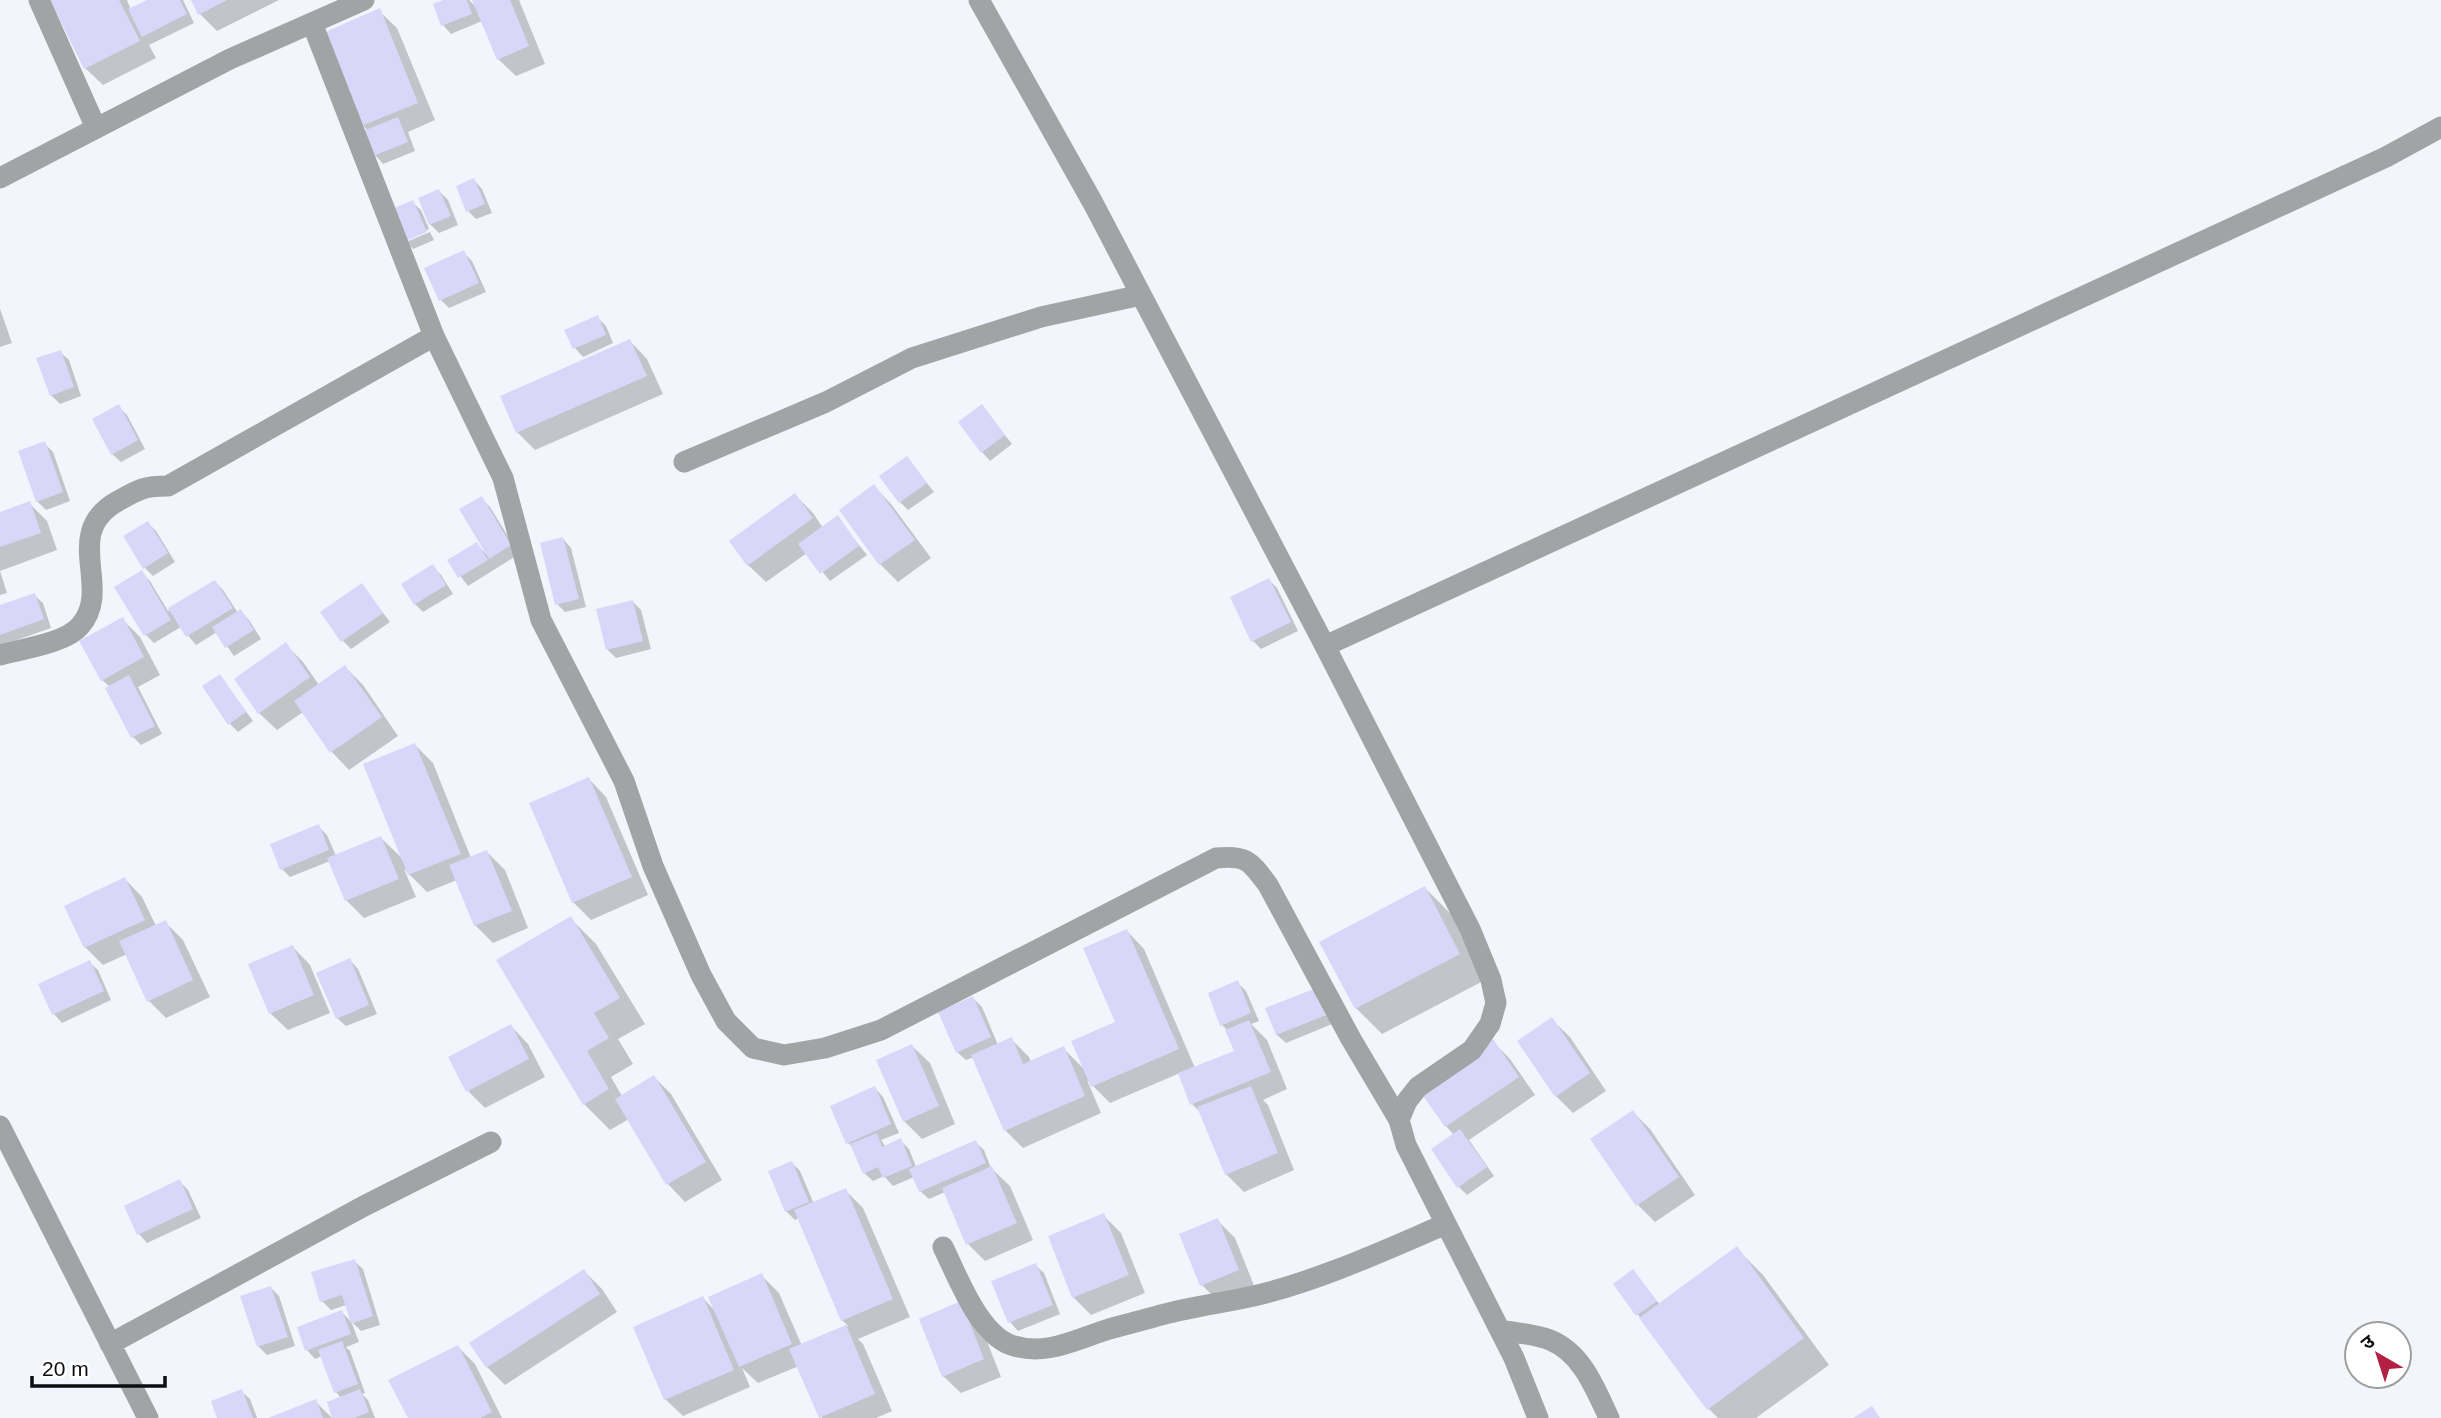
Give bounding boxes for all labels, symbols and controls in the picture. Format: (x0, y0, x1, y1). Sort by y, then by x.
north arrow (2343, 1320, 2413, 1390)
text: उ (2357, 1330, 2379, 1354)
scale bar (32, 1344, 164, 1388)
text: 20 m (42, 1357, 89, 1380)

